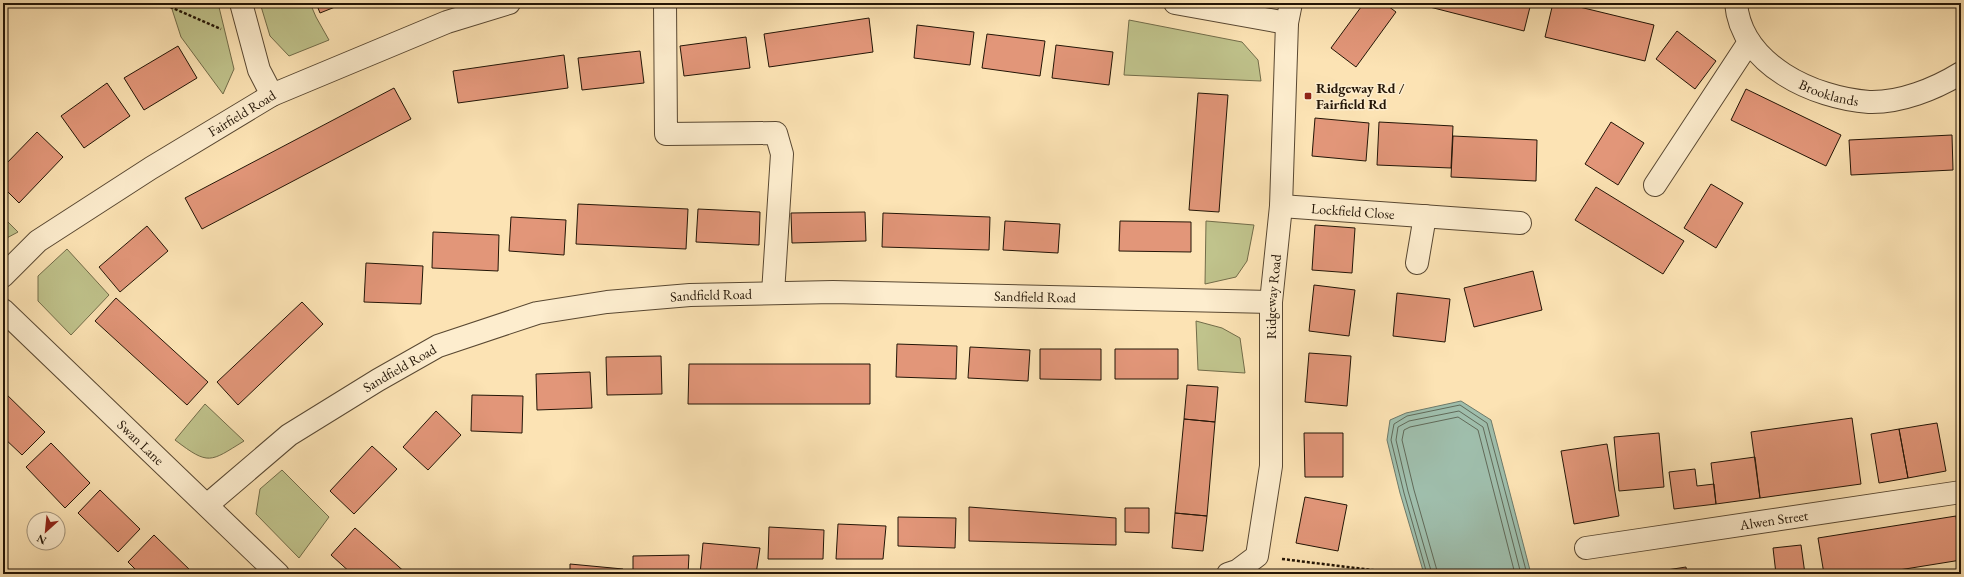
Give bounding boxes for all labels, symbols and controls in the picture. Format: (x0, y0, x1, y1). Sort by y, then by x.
street label: Brooklands (1796, 75, 1860, 110)
place label: Ridgeway Rd / Fairfield Rd (1316, 79, 1405, 113)
street label: Fairfield Road (205, 86, 280, 141)
marker: Ridgeway Rd / Fairfield Rd (1303, 91, 1313, 101)
street label: Lockfield Close (1310, 199, 1396, 223)
street label: Ridgeway Road (1262, 252, 1285, 339)
street label: Sandfield Road (669, 285, 753, 306)
street label: Sandfield Road (994, 287, 1077, 307)
street label: Sandfield Road (359, 339, 440, 396)
street label: Swan Lane (113, 416, 168, 469)
street label: Alwen Street (1738, 506, 1810, 534)
north arrow (26, 511, 66, 551)
text: N (34, 532, 49, 548)

